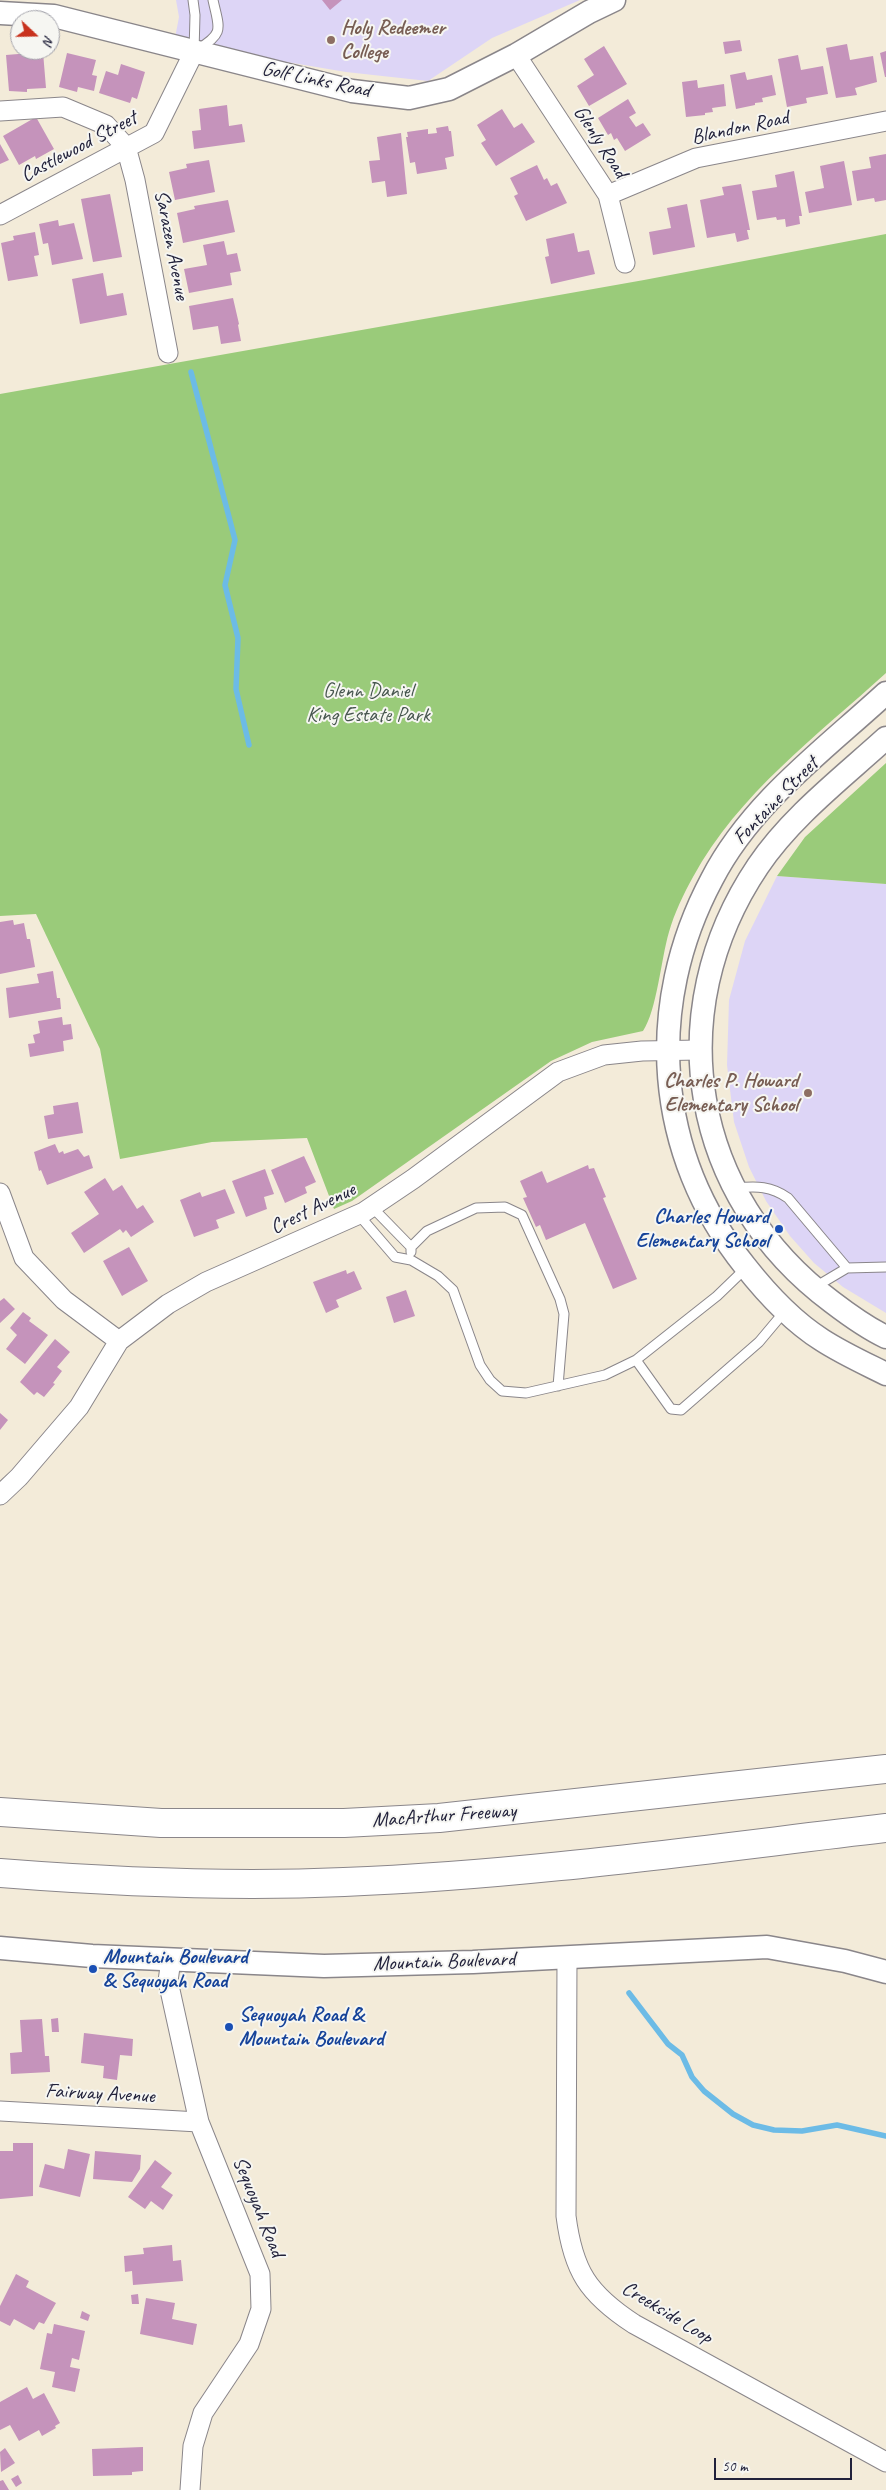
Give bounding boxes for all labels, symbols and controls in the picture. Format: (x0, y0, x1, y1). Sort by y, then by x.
north arrow (10, 10, 60, 60)
place label: Holy Redeemer College (341, 15, 445, 65)
text: N (39, 33, 58, 47)
marker: Holy Redeemer College (325, 34, 337, 46)
street label: Golf Links Road (260, 56, 372, 104)
street label: Glenly Road (567, 101, 633, 183)
street label: Blandon Road (689, 105, 791, 151)
street label: Castlewood Street (16, 106, 142, 188)
street label: Sarazen Avenue (148, 188, 194, 302)
park label: Glenn Daniel King Estate Park (306, 678, 430, 728)
street label: Fontaine Street (728, 752, 824, 850)
place label: Charles P. Howard Elementary School (664, 1068, 798, 1118)
marker: Charles P. Howard Elementary School (802, 1087, 814, 1099)
street label: Crest Avenue (266, 1178, 360, 1240)
place label: Charles Howard Elementary School (636, 1204, 769, 1254)
marker: Charles Howard Elementary School (773, 1223, 785, 1235)
street label: MacArthur Freeway (371, 1798, 517, 1834)
place label: Mountain Boulevard & Sequoyah Road (103, 1944, 247, 1994)
street label: Mountain Boulevard (373, 1947, 515, 1977)
marker: Mountain Boulevard & Sequoyah Road (87, 1963, 99, 1975)
place label: Sequoyah Road & Mountain Boulevard (239, 2002, 383, 2052)
marker: Sequoyah Road & Mountain Boulevard (223, 2021, 235, 2033)
street label: Fairway Avenue (45, 2079, 155, 2109)
street label: Sequoyah Road (226, 2153, 290, 2261)
street label: Creekside Loop (617, 2276, 717, 2350)
scale bar (716, 2448, 854, 2480)
text: 50 m (722, 2457, 748, 2476)

